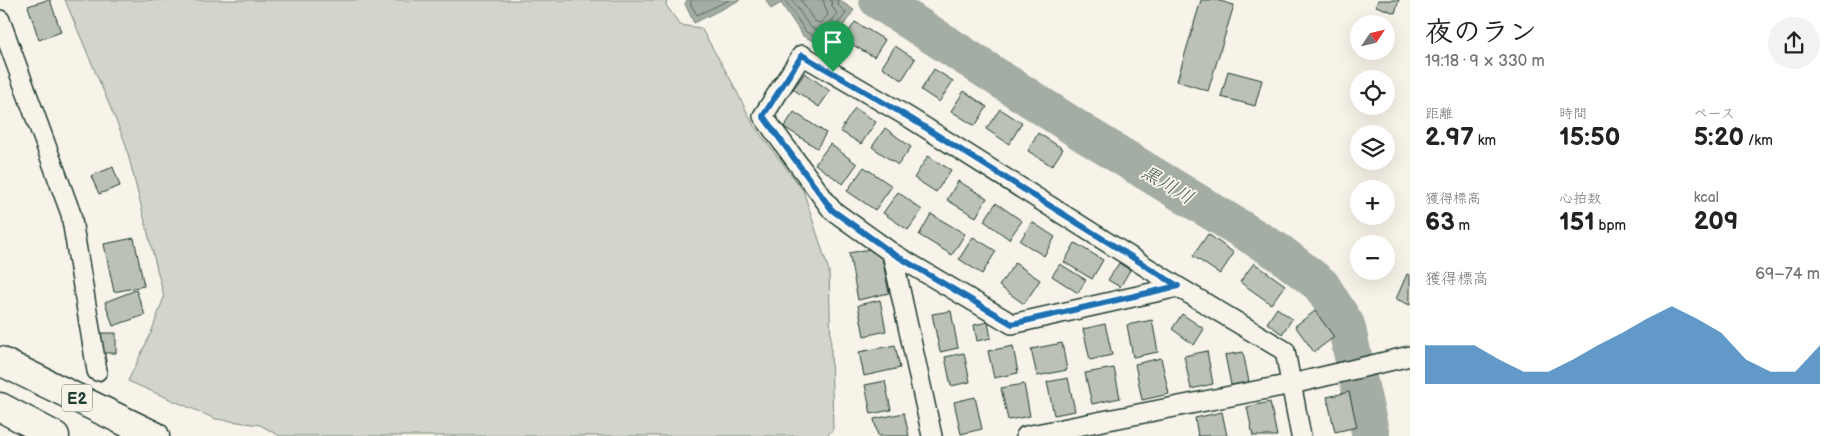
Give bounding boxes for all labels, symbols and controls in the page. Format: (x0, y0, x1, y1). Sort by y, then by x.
north arrow (1350, 15, 1395, 60)
map controls (1350, 15, 1395, 280)
text: 夜のラン (1425, 16, 1537, 49)
button: share (1768, 17, 1820, 69)
pin (812, 21, 854, 72)
icon: arrive (819, 28, 847, 56)
text: 19:18 · 9 × 330 m (1425, 52, 1545, 71)
button: locate (1350, 70, 1395, 115)
text: 距離 (1425, 105, 1453, 122)
text: 時間 (1559, 105, 1587, 122)
text: ペース (1694, 105, 1735, 122)
text: 2.97 (1425, 122, 1474, 153)
text: 15:50 (1559, 122, 1620, 153)
text: 5:20 (1694, 122, 1744, 153)
button: layers (1350, 125, 1395, 170)
text: km (1474, 132, 1496, 149)
text: /km (1744, 132, 1773, 149)
water label: 黒川川 (1137, 161, 1198, 210)
button: + (1350, 180, 1395, 225)
text: kcal (1694, 189, 1719, 206)
text: 獲得標高 (1425, 190, 1481, 207)
text: 心拍数 (1559, 190, 1601, 207)
text: 209 (1694, 206, 1738, 237)
text: 63 (1425, 207, 1455, 238)
text: 151 (1559, 207, 1595, 238)
text: m (1455, 217, 1470, 234)
text: bpm (1595, 217, 1626, 234)
button: − (1350, 235, 1395, 280)
text: 69–74 m (1755, 265, 1820, 284)
text: 獲得標高 (1425, 270, 1489, 289)
road number: E2 (62, 384, 92, 412)

